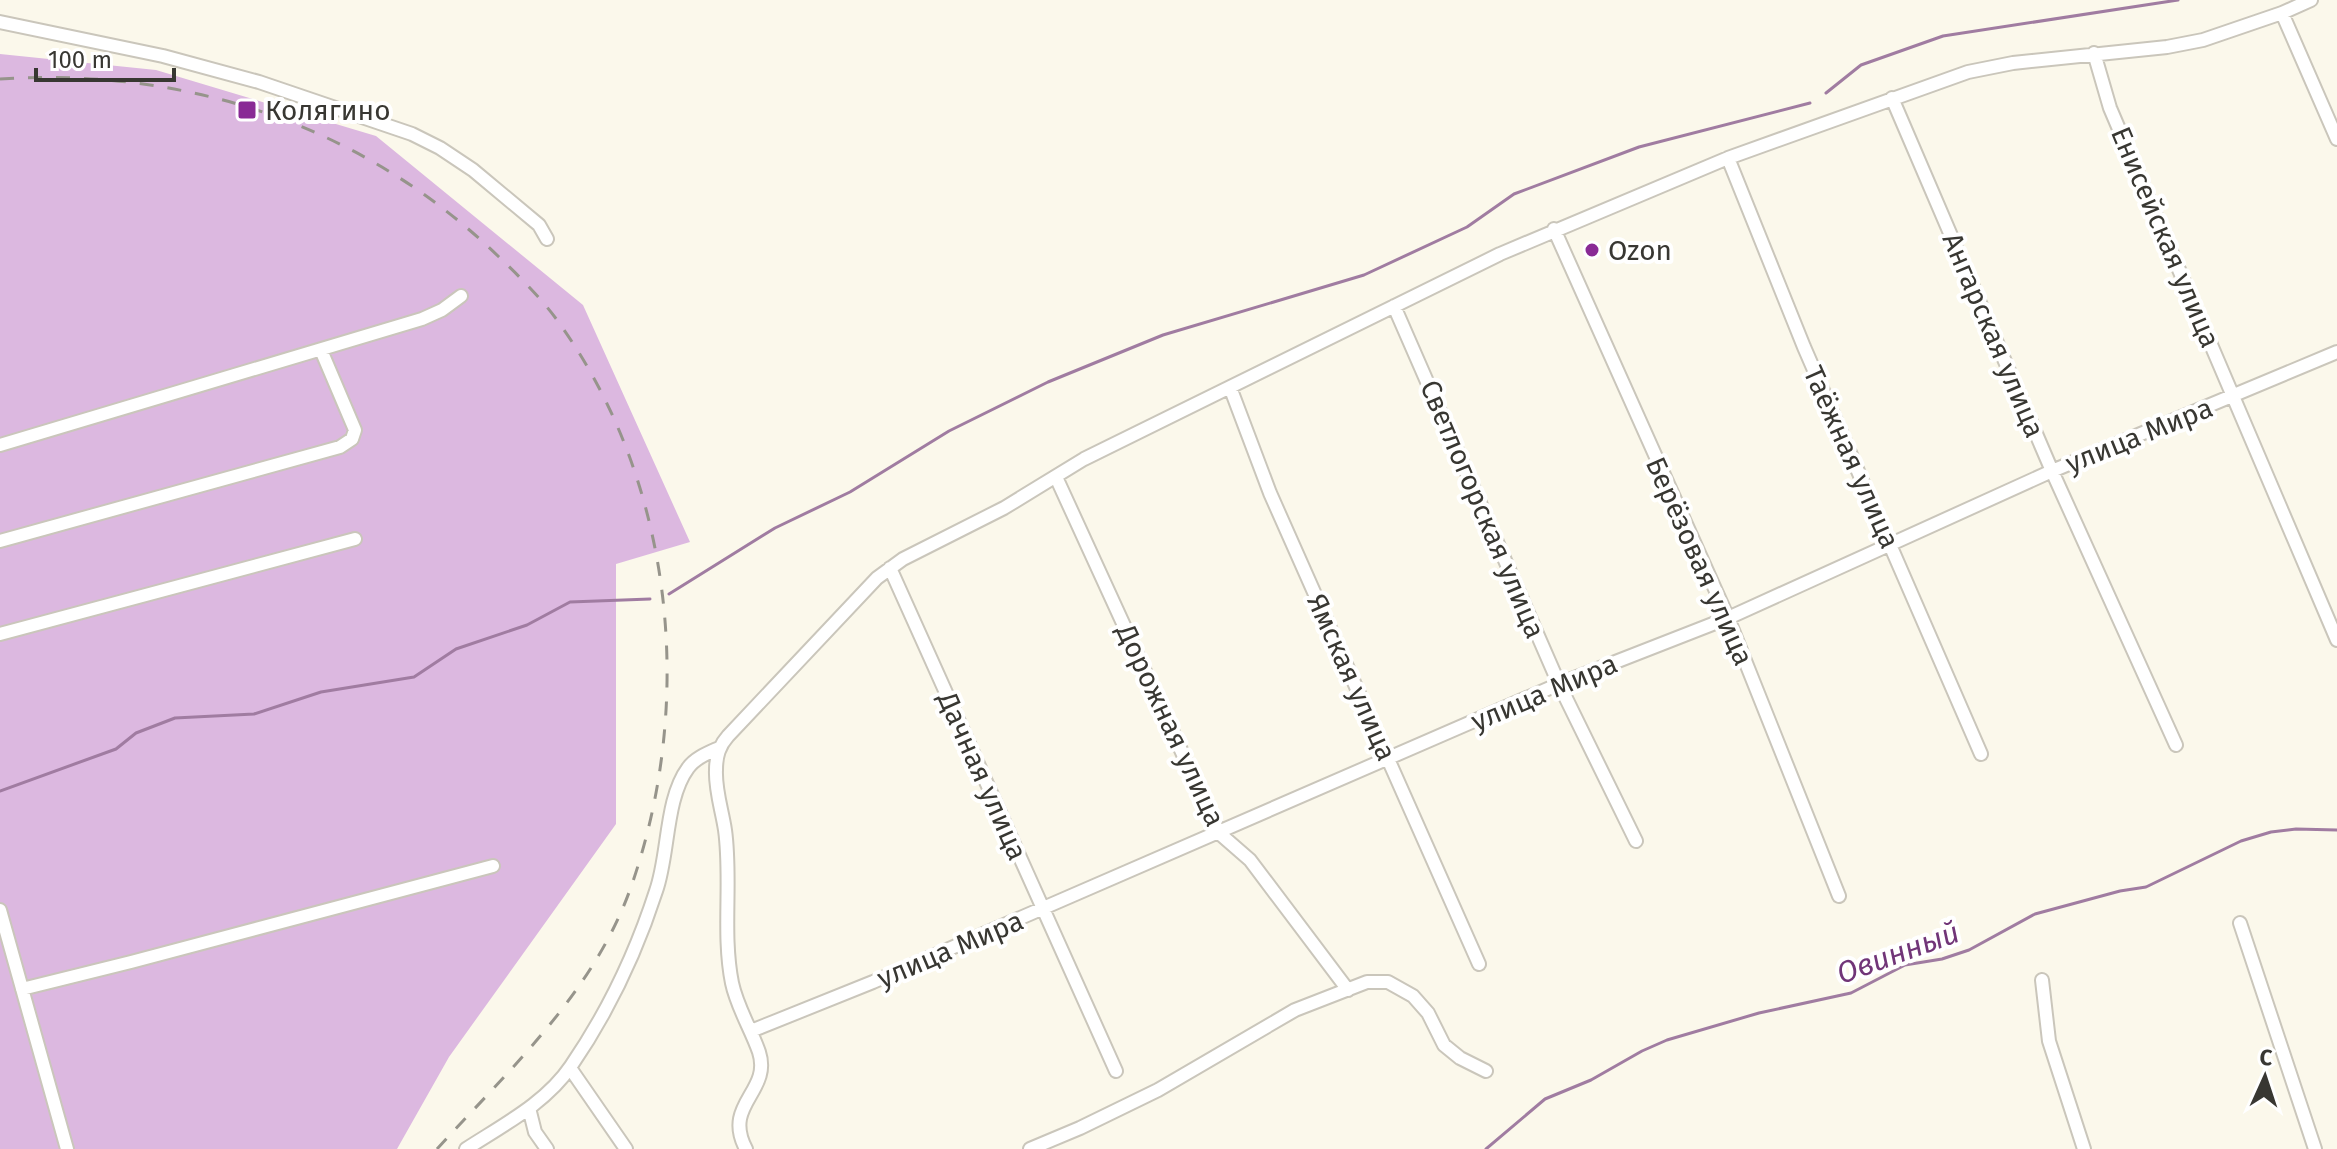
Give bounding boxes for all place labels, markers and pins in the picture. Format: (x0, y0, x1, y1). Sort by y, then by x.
place label: Колягино (265, 94, 391, 127)
marker: Колягино (236, 99, 258, 121)
place label: Ozon (1608, 234, 1672, 267)
marker: Ozon (1583, 241, 1601, 259)

